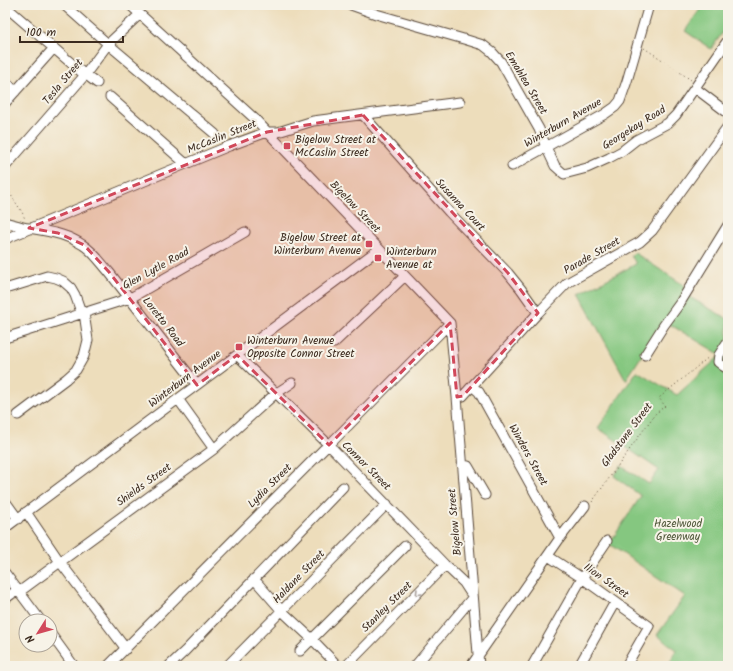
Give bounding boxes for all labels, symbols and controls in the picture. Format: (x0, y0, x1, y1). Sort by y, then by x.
scale bar (20, 18, 123, 44)
text: 100 m (26, 23, 57, 42)
street label: Emahlea Street (500, 48, 552, 119)
street label: Tesla Street (38, 54, 88, 109)
street label: Winterburn Avenue (521, 93, 605, 153)
street label: Georgekay Road (599, 101, 670, 155)
street label: McCaslin Street (185, 115, 260, 159)
place label: Bigelow Street at McCaslin Street (295, 131, 377, 162)
marker: Bigelow Street at McCaslin Street (282, 141, 292, 151)
street label: Susanna Court (431, 174, 490, 236)
street label: Bigelow Street (325, 177, 385, 238)
place label: Bigelow Street at Winterburn Avenue (274, 229, 362, 260)
street label: Parade Street (560, 232, 624, 279)
marker: Bigelow Street at Winterburn Avenue (364, 239, 374, 249)
street label: Glen Lytle Road (119, 243, 193, 295)
place label: Winterburn Avenue at (386, 243, 437, 274)
marker: Winterburn Avenue at (373, 253, 383, 263)
street label: Loretto Road (138, 293, 189, 351)
place label: Winterburn Avenue Opposite Connor Street (247, 332, 355, 363)
marker: Winterburn Avenue Opposite Connor Street (234, 342, 244, 352)
street label: Winterburn Avenue (145, 346, 225, 412)
street label: Gladstone Street (597, 398, 658, 471)
street label: Winders Street (504, 421, 553, 490)
street label: Connor Street (337, 437, 396, 496)
street label: Shields Street (113, 458, 176, 511)
street label: Lydia Street (244, 459, 297, 512)
street label: Bigelow Street (443, 487, 467, 556)
park label: Hazelwood Greenway (654, 515, 702, 546)
street label: Haldane Street (269, 545, 330, 608)
street label: Ilion Street (580, 559, 633, 604)
street label: Stanley Street (357, 577, 417, 637)
one-way arrow (415, 588, 423, 596)
north arrow (18, 613, 58, 653)
text: N (22, 630, 40, 647)

